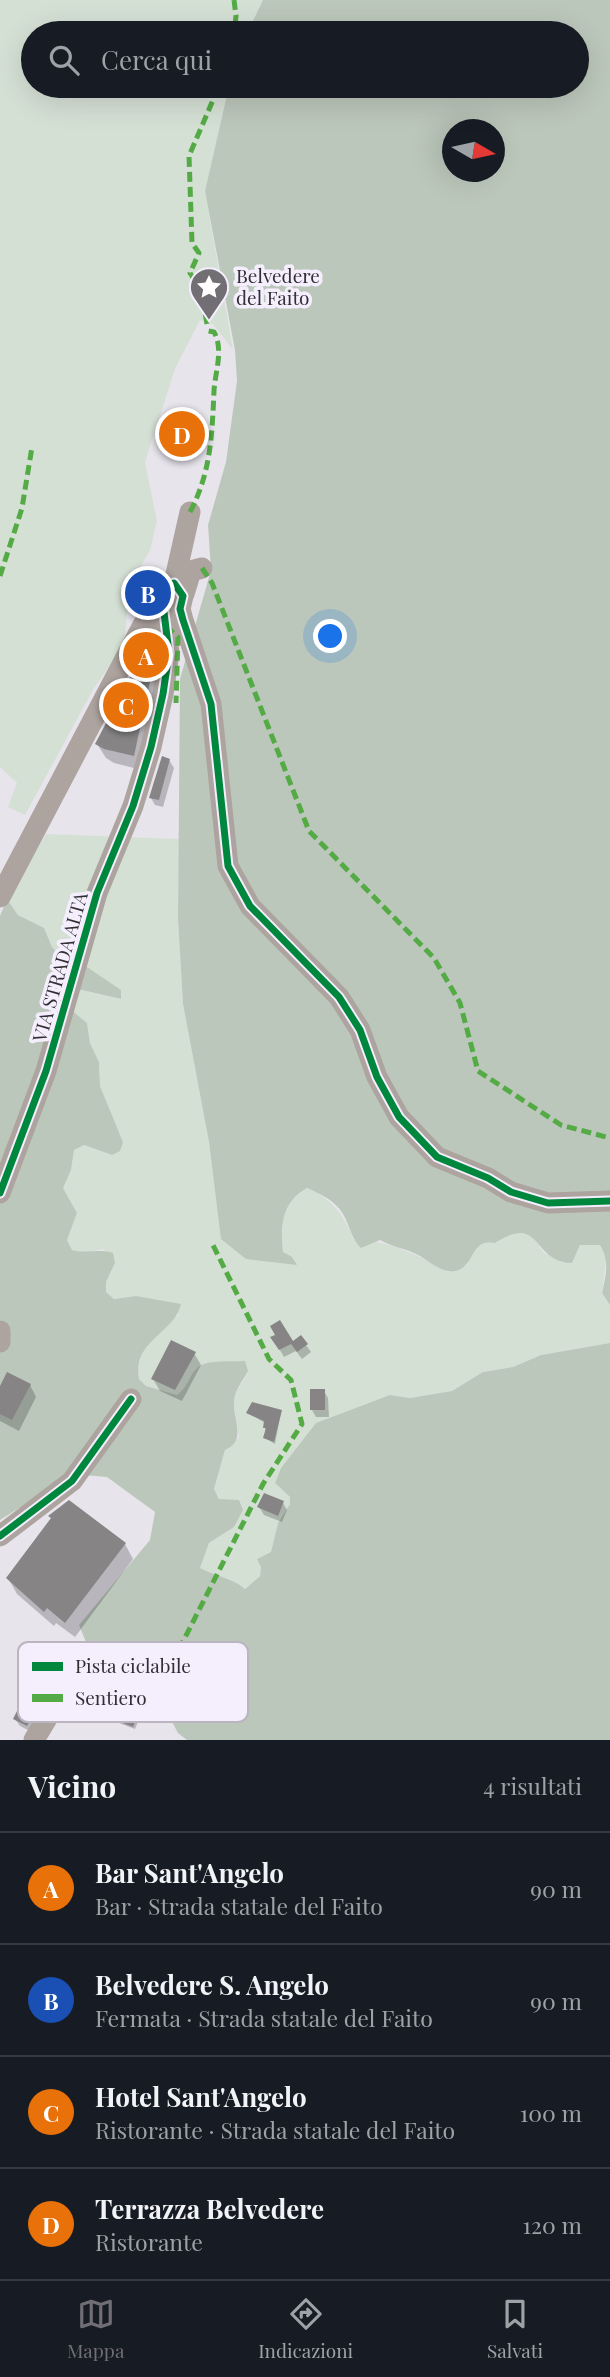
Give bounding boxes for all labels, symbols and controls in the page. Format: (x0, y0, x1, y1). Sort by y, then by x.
search box (21, 21, 589, 98)
icon: search (45, 41, 83, 79)
text: Cerca qui (101, 42, 212, 77)
north arrow (442, 119, 505, 182)
place label: Belvedere del Faito (236, 262, 320, 310)
place icon: Belvedere del Faito (188, 266, 230, 321)
pin: D (159, 408, 205, 460)
pin: B (125, 567, 171, 619)
your location (313, 619, 347, 653)
pin: A (123, 629, 169, 681)
pin: C (103, 679, 149, 731)
street label: VIA STRADA ALTA (25, 888, 93, 1046)
legend (18, 1642, 248, 1722)
text: Pista ciclabile (75, 1652, 191, 1678)
text: Sentiero (75, 1684, 147, 1710)
text: Vicino (28, 1766, 116, 1806)
text: 4 risultati (483, 1770, 582, 1801)
text: Bar Sant'Angelo (95, 1855, 284, 1890)
text: A (43, 1873, 59, 1904)
text: 90 m (530, 1873, 582, 1904)
text: Bar · Strada statale del Faito (95, 1890, 383, 1921)
text: Belvedere S. Angelo (95, 1967, 329, 2002)
text: B (43, 1985, 59, 2016)
text: 90 m (530, 1985, 582, 2016)
text: Fermata · Strada statale del Faito (95, 2002, 433, 2033)
text: Hotel Sant'Angelo (95, 2079, 307, 2114)
text: C (43, 2097, 59, 2128)
text: 100 m (520, 2097, 582, 2128)
text: Ristorante · Strada statale del Faito (95, 2114, 455, 2145)
text: Terrazza Belvedere (95, 2191, 324, 2226)
text: D (42, 2209, 60, 2240)
text: 120 m (523, 2209, 582, 2240)
text: Ristorante (95, 2226, 203, 2257)
tab: Mappa (67, 2295, 124, 2363)
tab: Indicazioni (258, 2295, 353, 2363)
tab: Salvati (487, 2295, 543, 2363)

